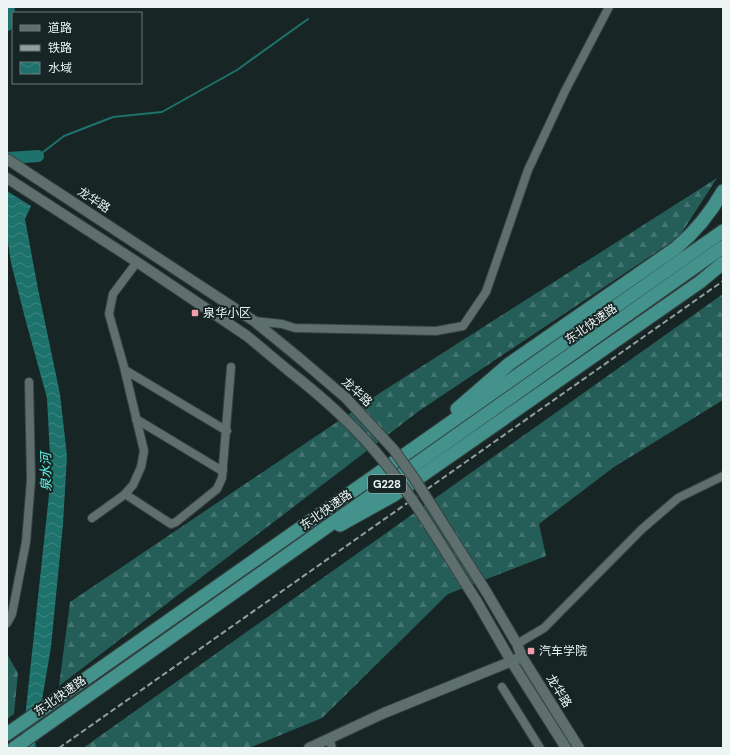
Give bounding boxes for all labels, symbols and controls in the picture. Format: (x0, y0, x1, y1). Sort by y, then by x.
legend (12, 12, 142, 84)
text: 道路 (48, 20, 72, 36)
text: 铁路 (48, 40, 72, 56)
text: 水域 (48, 60, 72, 76)
street label: 龙华路 (75, 183, 113, 217)
street label: 东北快速路 (562, 300, 620, 348)
place label: 泉华小区 (203, 305, 251, 321)
marker: 泉华小区 (190, 308, 200, 318)
street label: 龙华路 (338, 374, 376, 410)
water label: 泉水河 (37, 449, 55, 492)
road number: G228 (368, 475, 406, 493)
street label: 东北快速路 (297, 486, 355, 534)
place label: 汽车学院 (539, 643, 587, 659)
marker: 汽车学院 (526, 646, 536, 656)
street label: 龙华路 (543, 671, 575, 711)
street label: 东北快速路 (31, 672, 89, 720)

